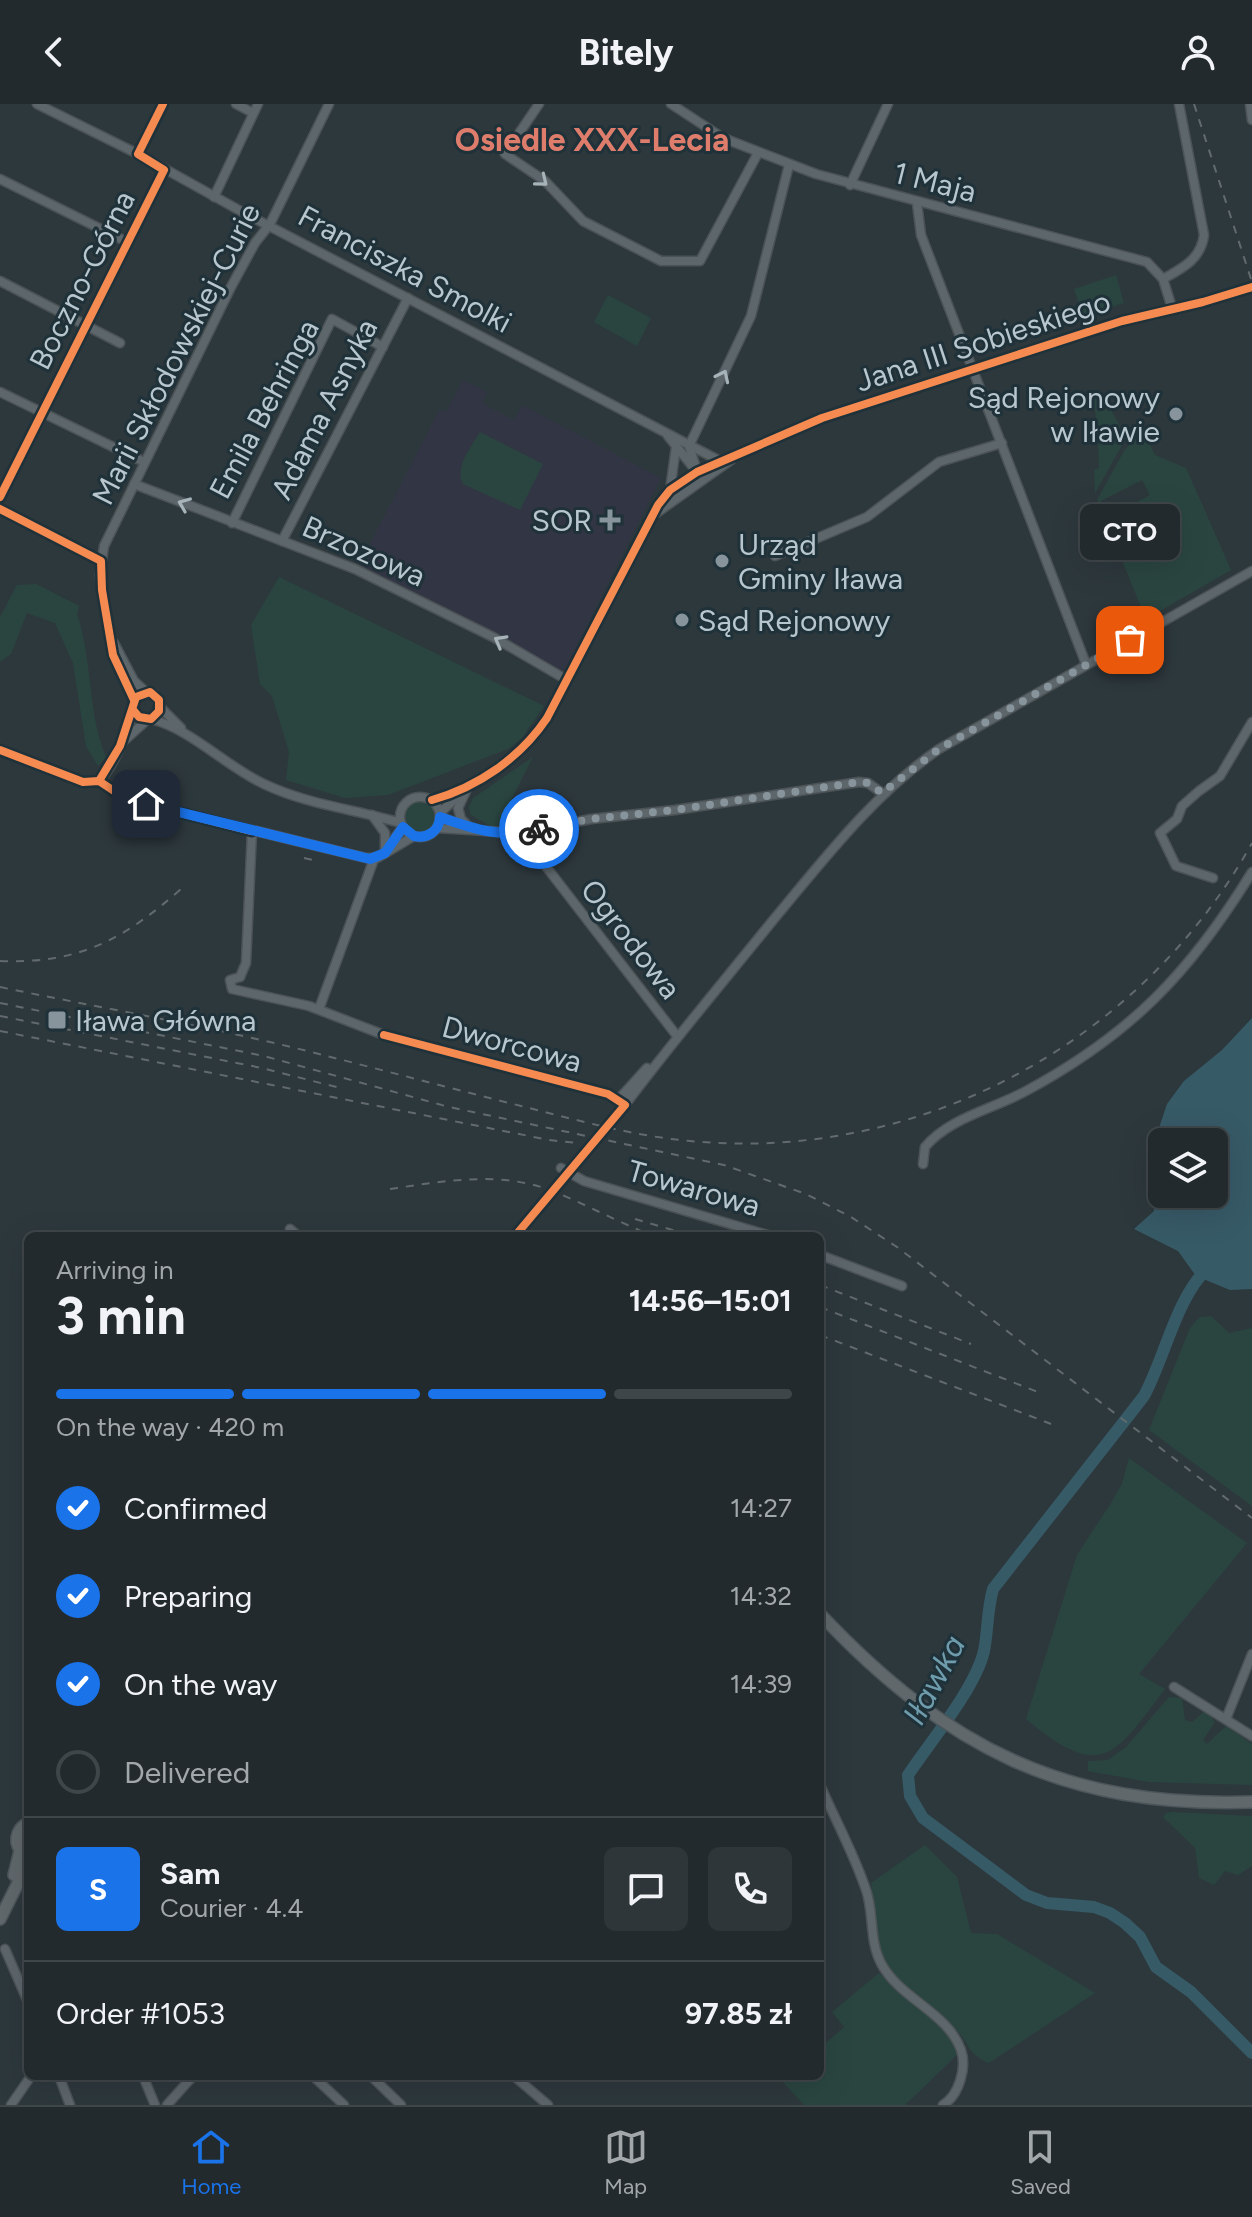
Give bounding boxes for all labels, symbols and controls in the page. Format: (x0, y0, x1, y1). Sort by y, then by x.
icon: back (32, 30, 76, 74)
icon: person (1176, 30, 1220, 74)
text: Bitely (578, 31, 674, 74)
district label: Osiedle XXX-Lecia (455, 121, 729, 159)
street label: 1 Maja (890, 154, 980, 210)
one-way arrow (533, 171, 547, 186)
street label: Boczno-Górna (21, 184, 143, 376)
street label: Marii Skłodowskiej-Curie (84, 197, 268, 511)
street label: Franciszka Smolki (292, 197, 518, 341)
street label: Jana III Sobieskiego (851, 282, 1115, 400)
street label: Emila Behringa (201, 313, 327, 505)
street label: Adama Asnyka (263, 313, 385, 505)
one-way arrow (713, 369, 729, 384)
place label: Sąd Rejonowy w Iławie (968, 379, 1160, 450)
marker: Sąd Rejonowy w Iławie (1167, 405, 1185, 423)
one-way arrow (178, 497, 192, 514)
place label: SOR (532, 502, 592, 539)
callout: CTO (1080, 504, 1180, 560)
street label: Brzozowa (297, 507, 431, 595)
marker: SOR (599, 509, 621, 531)
text: CTO (1103, 516, 1157, 548)
place label: Urząd Gminy Iława (738, 526, 903, 597)
marker: Urząd Gminy Iława (713, 552, 731, 570)
place label: Sąd Rejonowy (698, 602, 891, 639)
pin (1096, 606, 1164, 674)
marker: Sąd Rejonowy (673, 611, 691, 629)
icon: bag (1108, 618, 1152, 662)
one-way arrow (494, 635, 508, 651)
pin (112, 770, 180, 838)
icon: home (124, 782, 168, 826)
courier (499, 789, 579, 869)
icon: bike (517, 807, 561, 851)
street label: Ogrodowa (573, 872, 689, 1006)
place label: Iława Główna (75, 1002, 256, 1039)
street label: Dworcowa (438, 1008, 586, 1080)
marker: Iława Główna (46, 1009, 68, 1031)
map controls (1148, 1128, 1228, 1208)
button: layers (1148, 1128, 1228, 1208)
street label: Towarowa (624, 1152, 764, 1224)
text: Arriving in (56, 1254, 174, 1286)
text: 14:56–15:01 (629, 1282, 792, 1319)
text: 3 min (56, 1285, 186, 1347)
text: On the way · 420 m (56, 1411, 284, 1443)
icon: check (56, 1486, 100, 1530)
text: Confirmed (124, 1490, 267, 1527)
text: 14:27 (730, 1492, 792, 1524)
icon: check (56, 1574, 100, 1618)
text: Preparing (124, 1578, 252, 1615)
text: 14:32 (730, 1580, 792, 1612)
water label: Iławka (895, 1629, 973, 1731)
icon: check (56, 1662, 100, 1706)
text: On the way (124, 1666, 277, 1703)
text: 14:39 (730, 1668, 792, 1700)
text: Delivered (124, 1754, 250, 1791)
button: chat (604, 1847, 688, 1931)
button: phone (708, 1847, 792, 1931)
text: Sam (160, 1855, 220, 1892)
text: S (89, 1871, 107, 1908)
text: Courier · 4.4 (160, 1892, 303, 1924)
text: Order #1053 (56, 1995, 225, 2032)
text: 97.85 zł (685, 1995, 792, 2032)
tab: Home (181, 2125, 241, 2200)
tab: Map (604, 2125, 648, 2200)
tab: Saved (1010, 2125, 1071, 2200)

